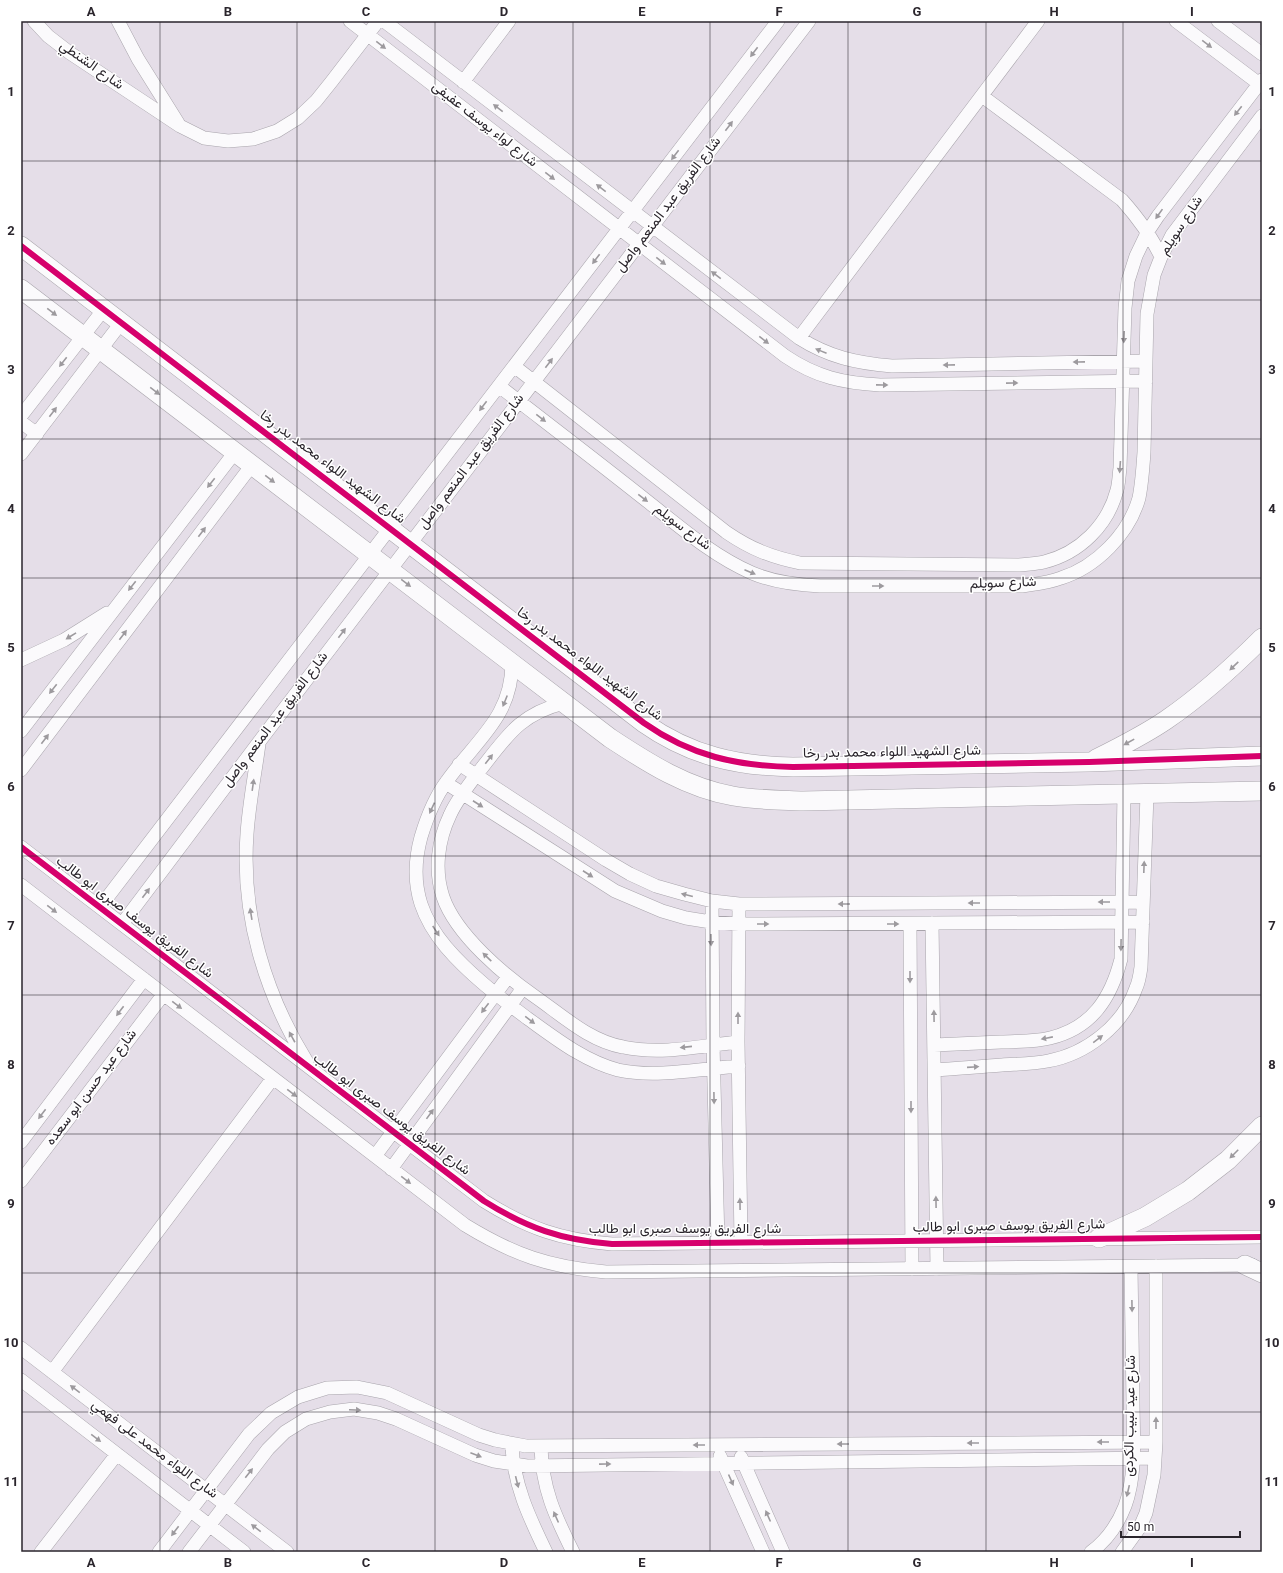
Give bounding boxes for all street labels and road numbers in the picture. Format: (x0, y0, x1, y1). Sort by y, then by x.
street label: شارع الشنطي (54, 36, 128, 96)
street label: شارع لواء يوسف عفيفى (426, 76, 542, 174)
street label: شارع الفريق عبد المنعم واصل (611, 132, 727, 278)
street label: شارع سويلم (1155, 192, 1209, 260)
street label: شارع الفريق عبد المنعم واصل (414, 389, 530, 535)
street label: شارع الشهيد اللواء محمد بدر رخا (254, 406, 410, 530)
street label: شارع سويلم (649, 499, 715, 557)
street label: شارع سويلم (969, 572, 1037, 596)
street label: شارع الشهيد اللواء محمد بدر رخا (511, 603, 667, 727)
street label: شارع الفريق عبد المنعم واصل (218, 647, 334, 793)
street label: شارع الشهيد اللواء محمد بدر رخا (803, 740, 981, 766)
street label: شارع الفريق يوسف صبرى ابو طالب (51, 851, 217, 985)
street label: شارع عيد حسن ابو سعده (41, 1025, 143, 1151)
street label: شارع الفريق يوسف صبرى ابو طالب (308, 1048, 474, 1182)
street label: شارع الفريق يوسف صبرى ابو طالب (913, 1214, 1105, 1240)
street label: شارع الفريق يوسف صبرى ابو طالب (589, 1219, 781, 1241)
street label: شارع عيد لبيب الكردى (1119, 1355, 1143, 1477)
street label: شارع اللواء محمد على فهمي (86, 1395, 222, 1505)

